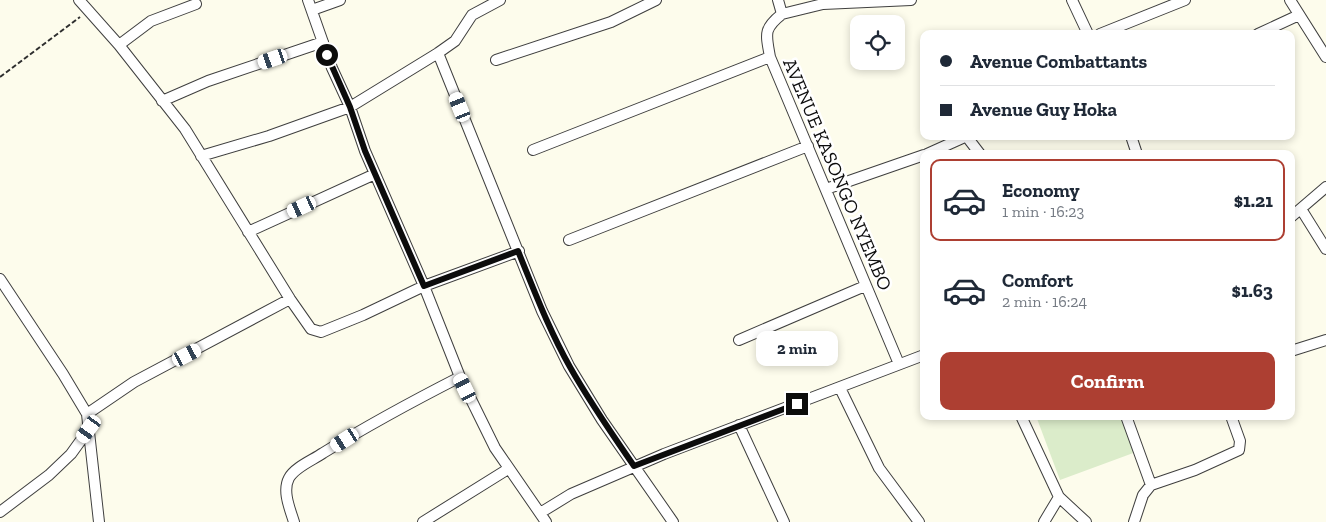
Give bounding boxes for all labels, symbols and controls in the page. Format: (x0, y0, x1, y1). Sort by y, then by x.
map controls (850, 15, 905, 70)
button: locate (850, 15, 905, 70)
route start (316, 44, 338, 66)
car (256, 47, 289, 71)
text: Avenue Combattants (970, 50, 1147, 73)
street label: AVENUE KASONGO NYEMBO (778, 55, 897, 294)
car (447, 90, 472, 124)
text: Avenue Guy Hoka (970, 98, 1117, 121)
icon: car (942, 178, 987, 223)
text: Economy (1002, 179, 1080, 202)
text: $1.21 (1234, 189, 1273, 212)
car (285, 194, 318, 220)
text: 1 min · 16:23 (1002, 202, 1084, 221)
icon: car (942, 268, 987, 313)
text: Comfort (1002, 269, 1073, 292)
text: $1.63 (1232, 279, 1273, 302)
text: 2 min · 16:24 (1002, 292, 1087, 311)
callout: 2 min (756, 332, 838, 366)
text: 2 min (777, 339, 817, 358)
car (170, 342, 203, 368)
button: Confirm (940, 352, 1275, 410)
car (451, 371, 478, 405)
route end (786, 393, 808, 415)
car (74, 412, 103, 446)
car (328, 426, 361, 454)

